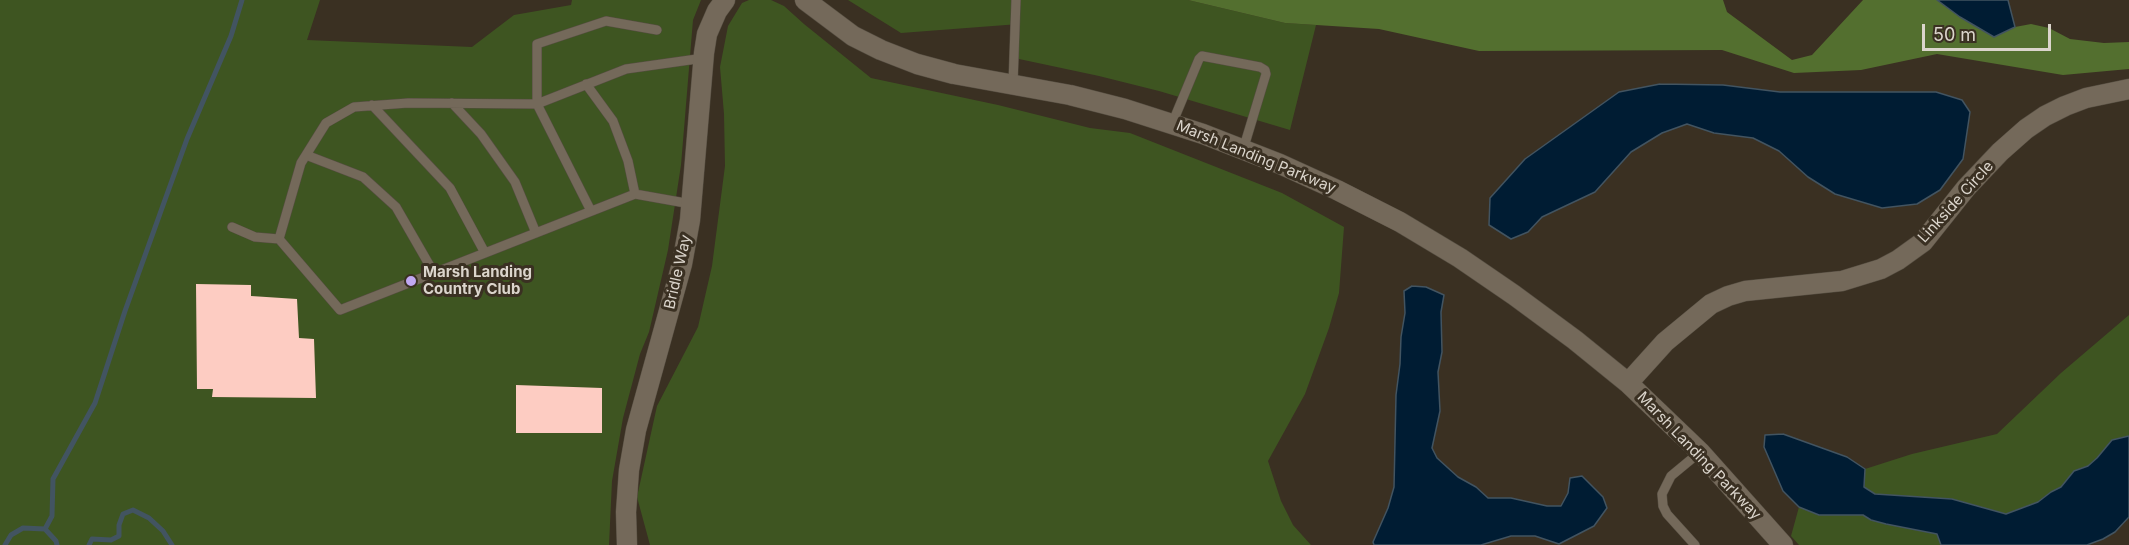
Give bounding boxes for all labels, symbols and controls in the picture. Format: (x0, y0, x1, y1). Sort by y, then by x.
scale bar (1925, 12, 2054, 50)
text: 50 m (1933, 24, 1976, 45)
street label: Marsh Landing Parkway (1174, 117, 1338, 197)
street label: Linkside Circle (1915, 157, 1997, 247)
street label: Bridle Way (661, 233, 695, 311)
place label: Marsh Landing Country Club (423, 263, 532, 298)
marker: Marsh Landing Country Club (404, 274, 418, 288)
street label: Marsh Landing Parkway (1633, 388, 1765, 524)

